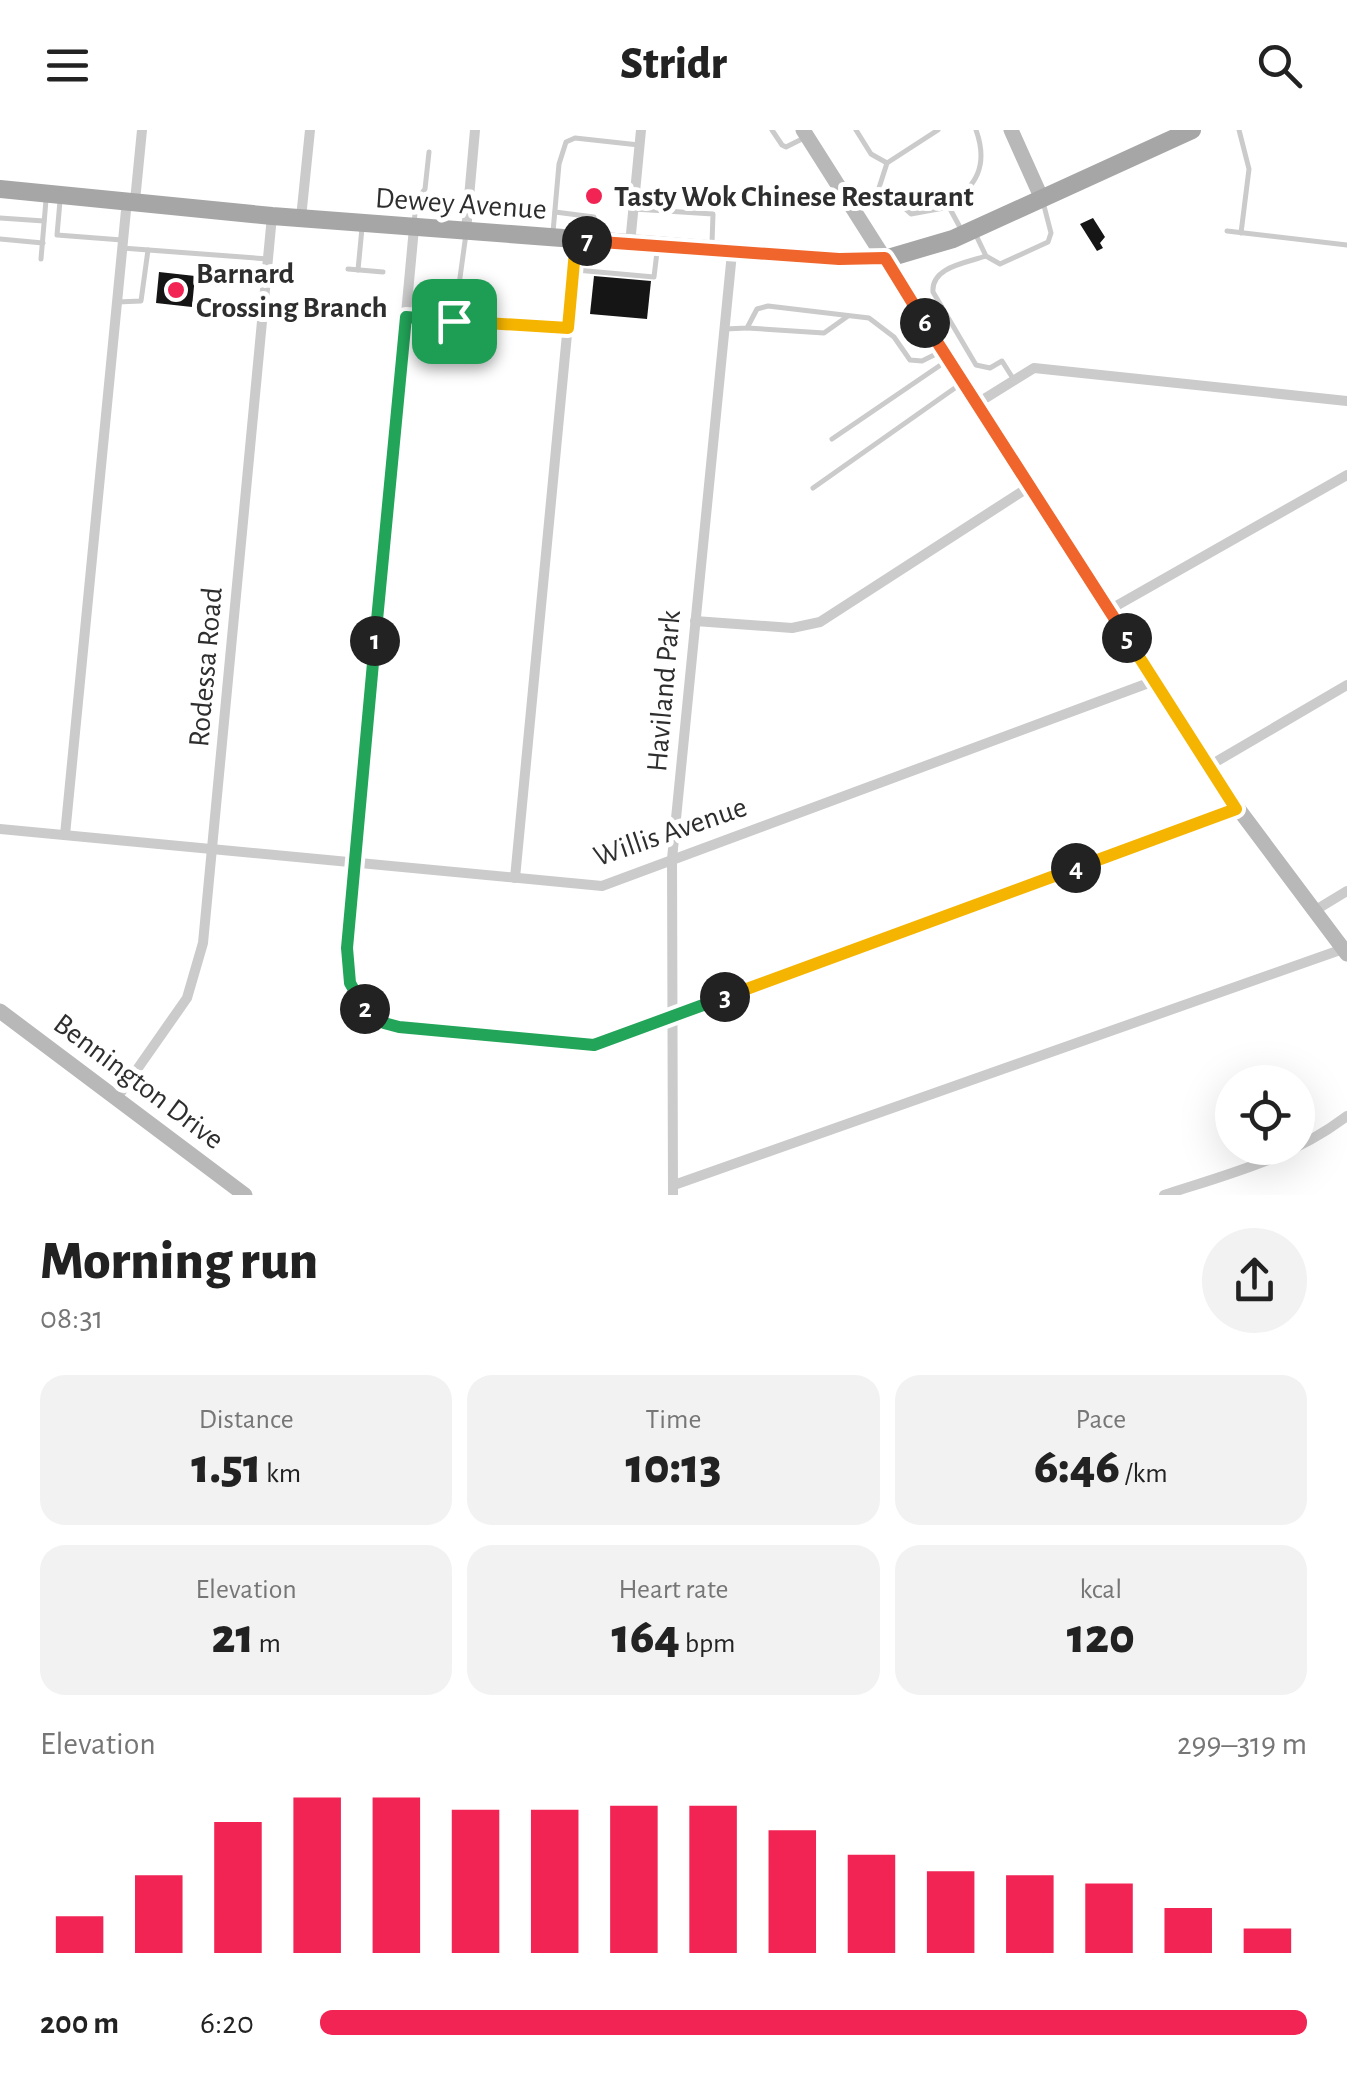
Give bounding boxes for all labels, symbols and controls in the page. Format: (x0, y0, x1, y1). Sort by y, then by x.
icon: menu (40, 38, 95, 93)
icon: search (1252, 38, 1307, 93)
text: Stridr (620, 42, 727, 87)
place label: Tasty Wok Chinese Restaurant (614, 182, 974, 212)
street label: Dewey Avenue (374, 183, 548, 225)
marker: Tasty Wok Chinese Restaurant (583, 185, 605, 207)
pin: 7 (562, 216, 612, 266)
text: 7 (581, 227, 593, 255)
place label: Barnard Crossing Branch (196, 259, 387, 323)
marker: Barnard Crossing Branch (165, 279, 187, 301)
pin (412, 279, 497, 364)
icon: arrive (427, 294, 482, 349)
pin: 6 (900, 298, 950, 348)
text: 6 (918, 309, 932, 337)
street label: Rodessa Road (184, 586, 228, 748)
street label: Haviland Park (642, 609, 686, 773)
pin: 5 (1102, 613, 1152, 663)
pin: 1 (350, 616, 400, 666)
text: 5 (1121, 624, 1133, 652)
text: 1 (370, 627, 380, 655)
street label: Willis Avenue (590, 792, 751, 872)
pin: 4 (1051, 843, 1101, 893)
text: 4 (1069, 854, 1083, 882)
pin: 3 (700, 972, 750, 1022)
text: 3 (719, 983, 731, 1011)
pin: 2 (340, 984, 390, 1034)
text: 2 (358, 995, 372, 1023)
street label: Bennington Drive (48, 1008, 229, 1155)
map controls (1215, 1065, 1315, 1165)
button: locate (1215, 1065, 1315, 1165)
button: share (1202, 1228, 1307, 1333)
text: Morning run (40, 1234, 318, 1289)
text: 08:31 (40, 1302, 104, 1334)
text: Distance (199, 1406, 294, 1434)
text: Time (646, 1406, 701, 1434)
text: Pace (1076, 1406, 1126, 1434)
text: 1.51 (191, 1442, 261, 1492)
text: 10:13 (625, 1442, 722, 1492)
text: 6:46 (1034, 1442, 1120, 1492)
text: km (261, 1460, 301, 1488)
text: /km (1120, 1460, 1168, 1488)
text: Elevation (196, 1576, 297, 1604)
text: Heart rate (619, 1576, 728, 1604)
text: kcal (1079, 1576, 1122, 1604)
text: 21 (211, 1612, 254, 1662)
text: 164 (612, 1612, 680, 1662)
text: 120 (1067, 1612, 1135, 1662)
text: m (254, 1630, 281, 1658)
text: bpm (680, 1630, 735, 1658)
text: Elevation (40, 1728, 156, 1760)
text: 299–319 m (1177, 1728, 1307, 1760)
text: 200 m (40, 2007, 119, 2039)
text: 6:20 (200, 2007, 254, 2039)

